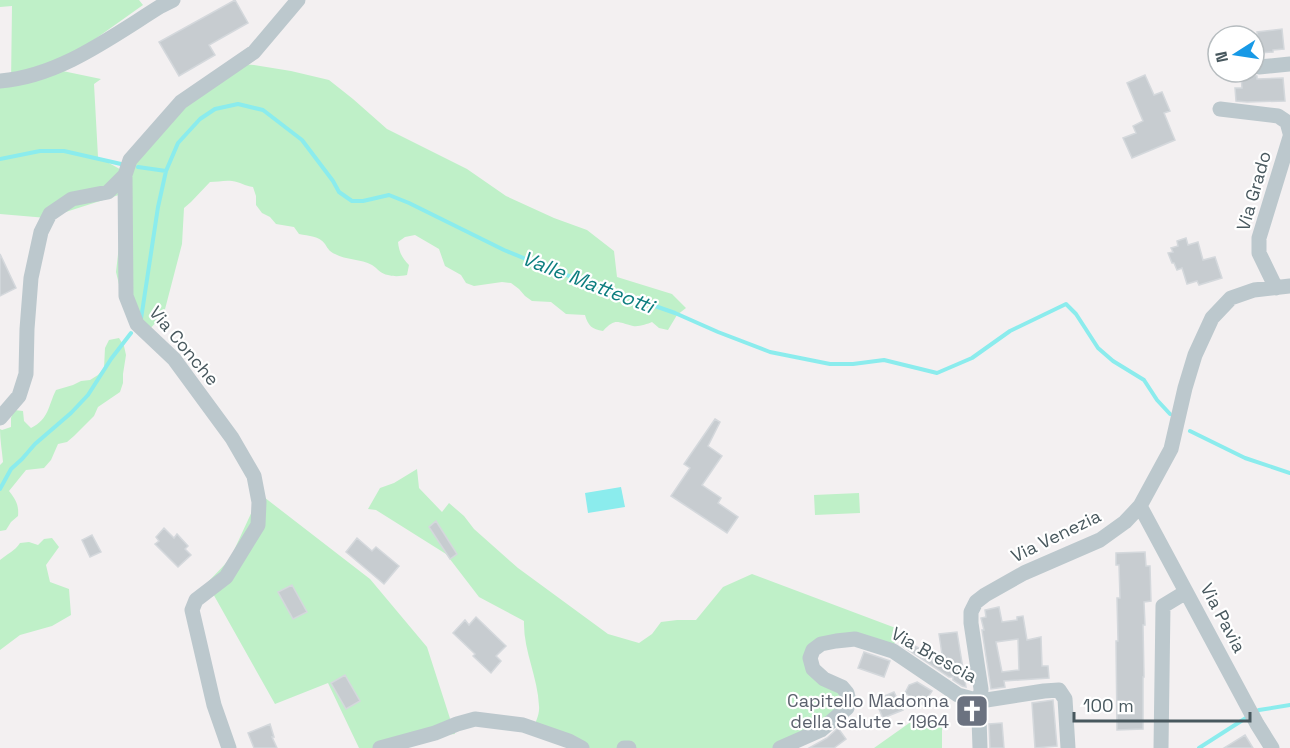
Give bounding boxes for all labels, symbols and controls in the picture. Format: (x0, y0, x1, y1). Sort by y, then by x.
north arrow (1206, 24, 1266, 84)
text: N (1210, 50, 1233, 64)
street label: Via Grado (1231, 148, 1276, 233)
water label: Valle Matteotti (518, 245, 660, 320)
street label: Via Conche (144, 301, 224, 390)
street label: Via Venezia (1007, 504, 1104, 567)
street label: Via Pavia (1196, 579, 1251, 656)
street label: Via Brescia (887, 622, 981, 688)
scale bar (1074, 685, 1250, 723)
place label: Capitello Madonna della Salute - 1964 (787, 689, 949, 733)
church icon: Capitello Madonna della Salute - 1964 (954, 693, 990, 729)
text: 100 m (1083, 694, 1134, 717)

